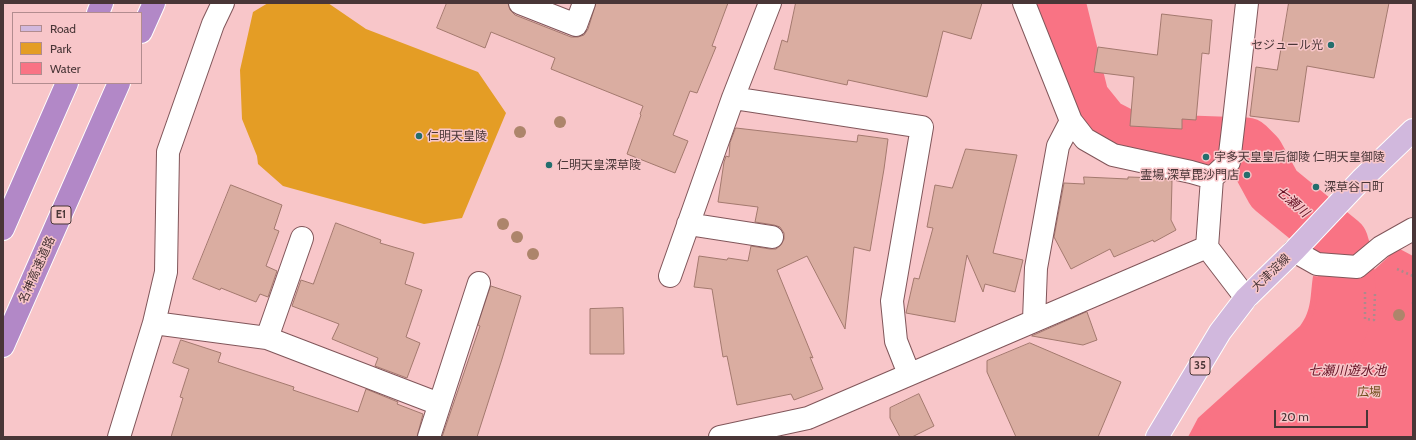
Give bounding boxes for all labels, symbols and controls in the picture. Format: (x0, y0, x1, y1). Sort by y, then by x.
legend (12, 12, 142, 84)
text: Road (50, 21, 76, 36)
place label: セジュール光 (1251, 38, 1323, 52)
marker: セジュール光 (1326, 40, 1336, 50)
text: Park (50, 41, 72, 56)
text: Water (50, 61, 80, 76)
place label: 仁明天皇陵 (427, 129, 487, 143)
marker: 仁明天皇陵 (414, 131, 424, 141)
place label: 宇多天皇皇后御陵 仁明天皇御陵 (1214, 150, 1385, 164)
marker: 宇多天皇皇后御陵 仁明天皇御陵 (1201, 152, 1211, 162)
place label: 仁明天皇深草陵 (557, 158, 641, 172)
marker: 仁明天皇深草陵 (544, 160, 554, 170)
place label: 霊場 深草毘沙門店 (1140, 168, 1239, 182)
marker: 霊場 深草毘沙門店 (1242, 170, 1252, 180)
place label: 深草谷口町 (1324, 180, 1384, 194)
marker: 深草谷口町 (1311, 182, 1321, 192)
water label: 七瀬川 (1272, 183, 1312, 221)
road number: E1 (51, 206, 71, 224)
street label: 名神高速道路 (16, 234, 58, 306)
street label: 大津淀線 (1249, 251, 1293, 295)
road number: 35 (1190, 357, 1210, 375)
water label: 七瀬川遊水池 (1308, 363, 1386, 379)
park label: 広場 (1357, 385, 1381, 399)
scale bar (1276, 402, 1370, 428)
text: 20 m (1281, 409, 1309, 424)

